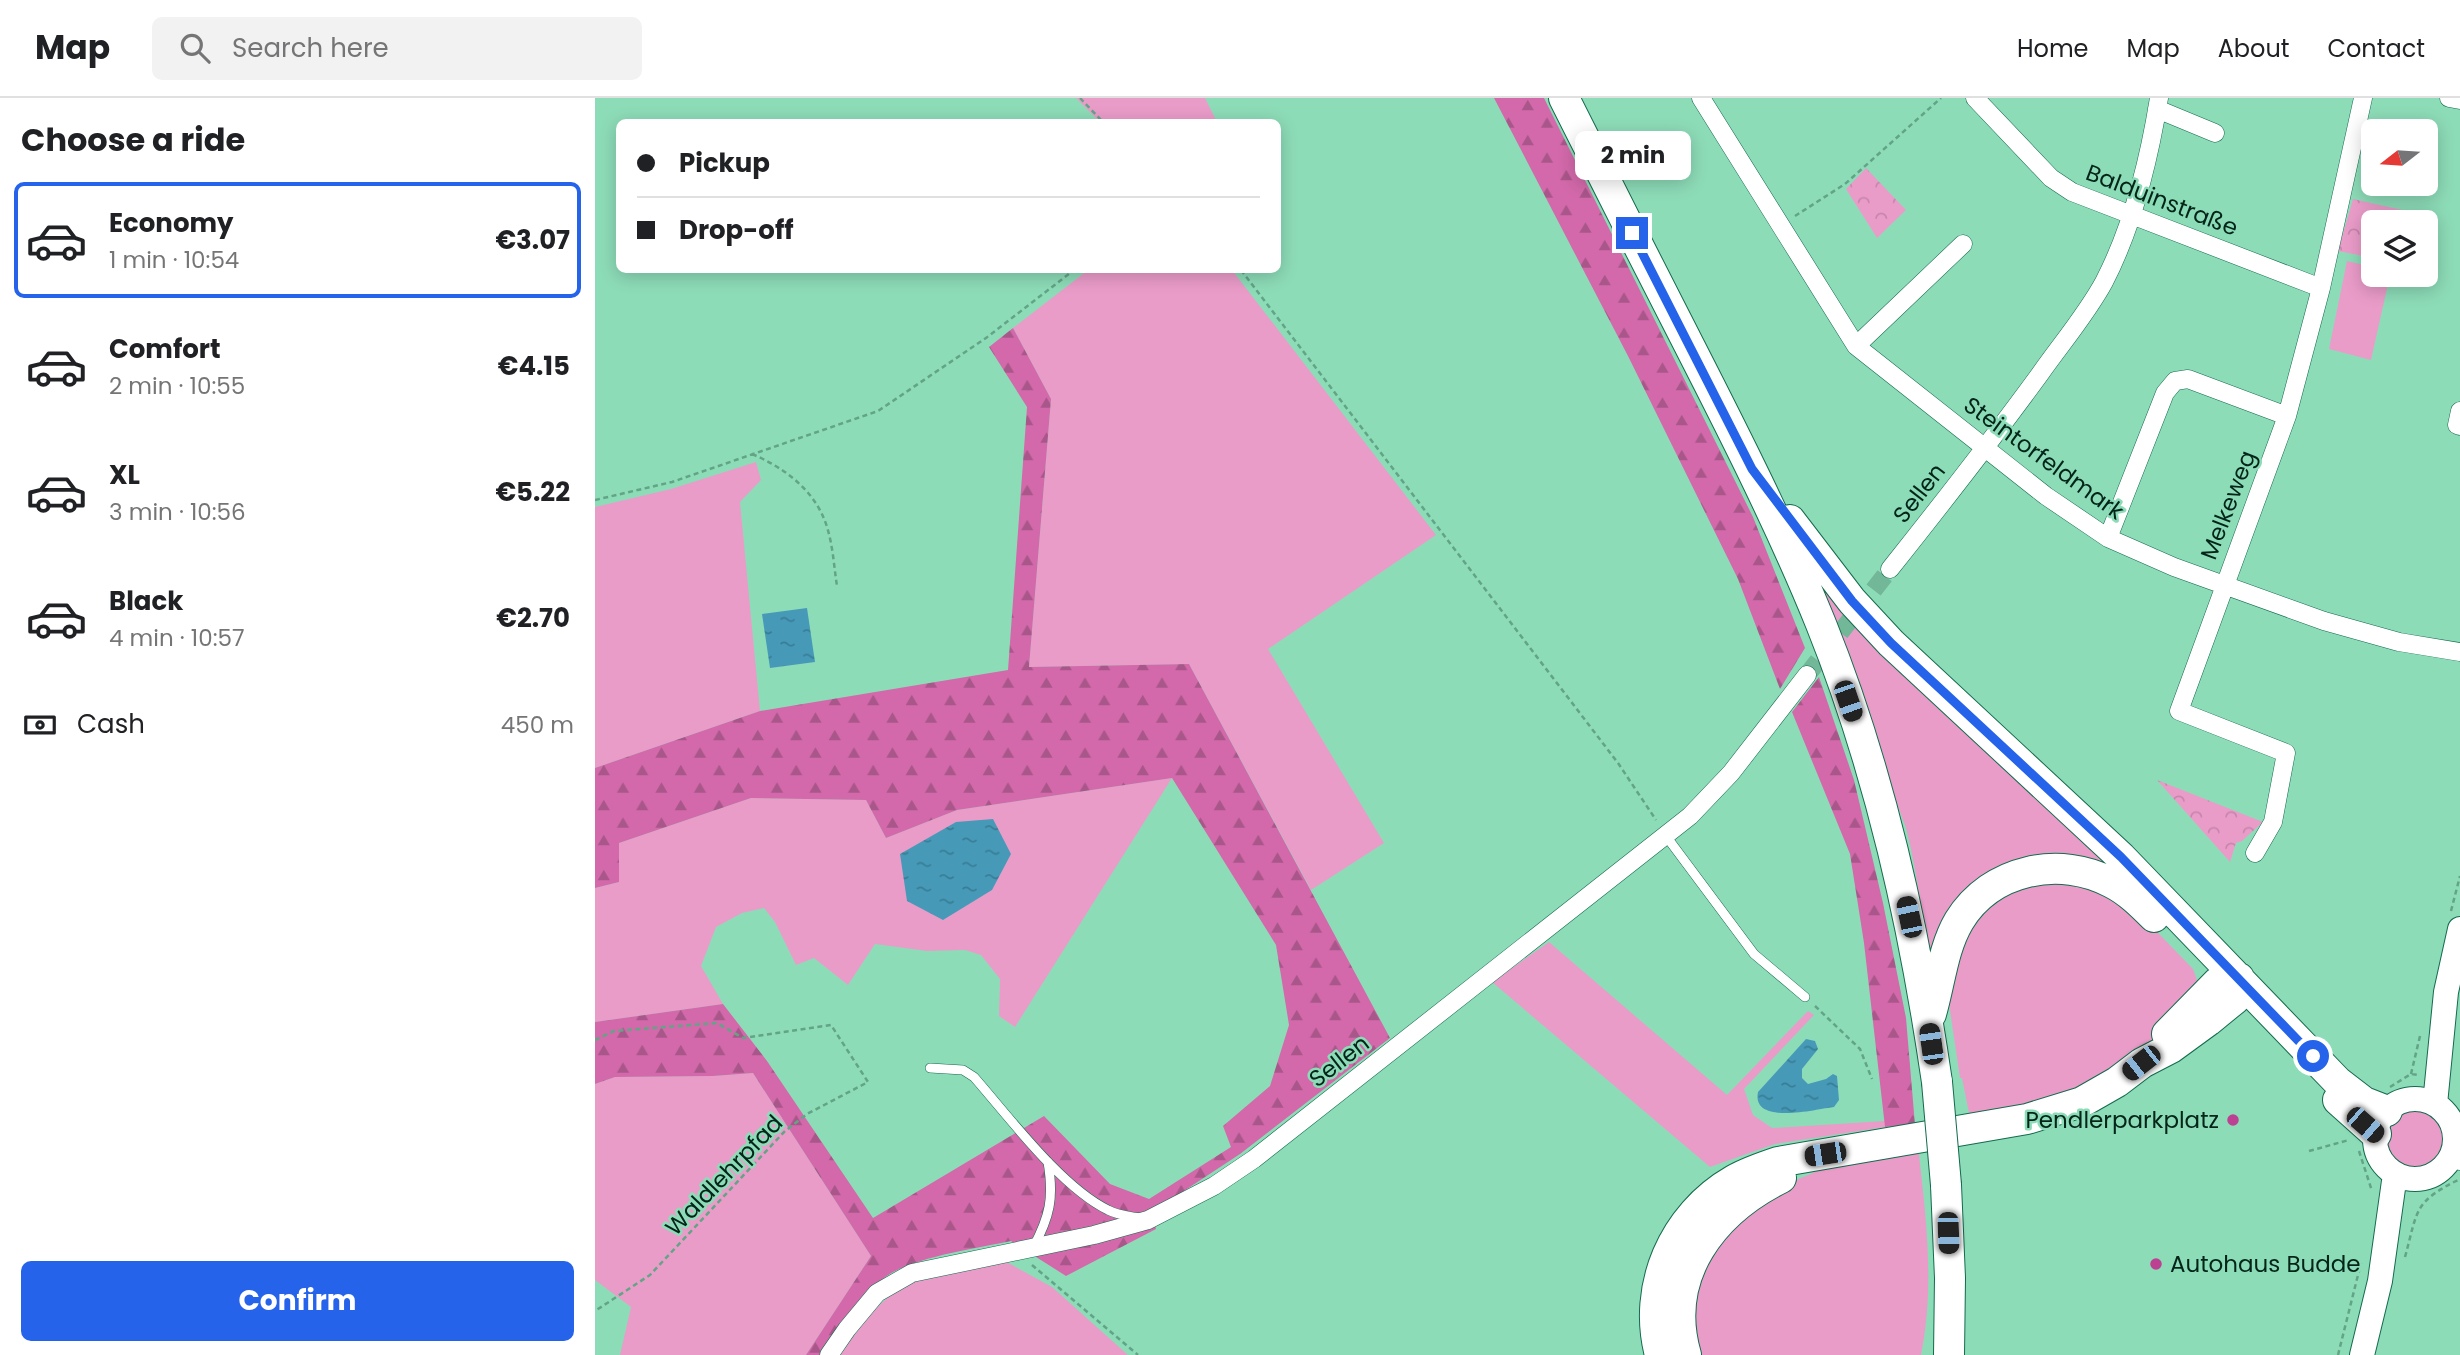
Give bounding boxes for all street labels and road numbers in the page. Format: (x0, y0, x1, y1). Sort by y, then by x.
street label: Balduinstraße (2081, 156, 2243, 244)
street label: Steintorfeldmark (1957, 389, 2131, 527)
street label: Melkeweg (2193, 446, 2263, 564)
street label: Sellen (1885, 456, 1953, 530)
street label: Sellen (1302, 1027, 1376, 1095)
street label: Waldlehrpfad (658, 1108, 790, 1242)

